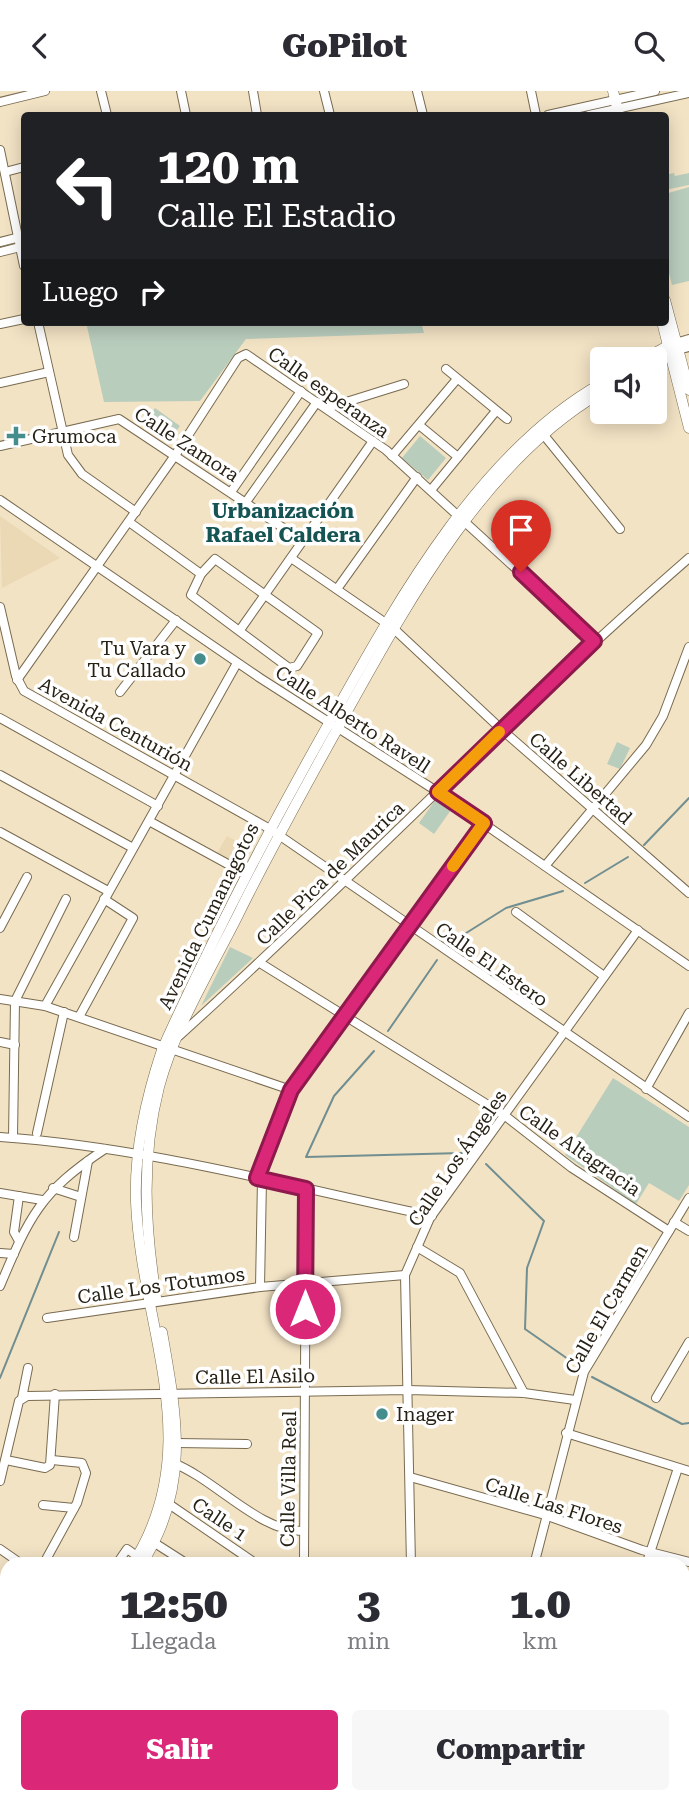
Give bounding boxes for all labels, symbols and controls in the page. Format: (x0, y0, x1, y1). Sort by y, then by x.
icon: back (21, 27, 59, 65)
text: GoPilot (282, 27, 407, 65)
icon: search (630, 27, 668, 65)
text: 120 m (157, 138, 299, 195)
icon: left (42, 140, 133, 231)
text: Calle El Estadio (157, 197, 396, 235)
icon: right (133, 273, 171, 311)
text: Luego (42, 277, 119, 307)
street label: Calle esperanza (264, 342, 394, 443)
map controls (590, 347, 667, 424)
button: sound (590, 347, 667, 424)
street label: Calle Zamora (130, 402, 244, 487)
place label: Grumoca (32, 425, 117, 448)
marker: Grumoca (6, 426, 26, 446)
district label: Urbanización Rafael Caldera (205, 499, 361, 547)
pin (491, 500, 551, 572)
icon: arrive (502, 511, 540, 549)
place label: Tu Vara y Tu Callado (87, 637, 187, 682)
marker: Tu Vara y Tu Callado (192, 651, 208, 667)
street label: Calle Alberto Ravell (271, 661, 435, 778)
street label: Avenida Centurión (35, 673, 197, 776)
street label: Calle Libertad (525, 727, 637, 829)
street label: Calle Pica de Maurica (251, 796, 410, 950)
street label: Avenida Cumanagotos (153, 819, 264, 1013)
street label: Calle El Estero (431, 917, 552, 1012)
street label: Calle Los Ángeles (403, 1086, 512, 1231)
street label: Calle Altagracia (514, 1100, 646, 1201)
street label: Calle El Carmen (560, 1240, 653, 1378)
street label: Calle Los Totumos (76, 1262, 246, 1309)
position arrow (268, 1272, 342, 1346)
street label: Calle El Asilo (195, 1364, 315, 1389)
place label: Inager (396, 1403, 454, 1426)
marker: Inager (374, 1406, 390, 1422)
street label: Calle Villa Real (276, 1410, 301, 1547)
street label: Calle Las Flores (482, 1472, 625, 1539)
street label: Calle 1 (188, 1493, 252, 1546)
text: 12:50 (119, 1579, 227, 1628)
text: 3 (357, 1579, 380, 1628)
text: 1.0 (510, 1579, 571, 1628)
text: Llegada (130, 1628, 216, 1655)
text: min (347, 1628, 390, 1655)
text: km (522, 1628, 558, 1655)
button: Salir (21, 1710, 338, 1790)
button: Compartir (352, 1710, 669, 1790)

